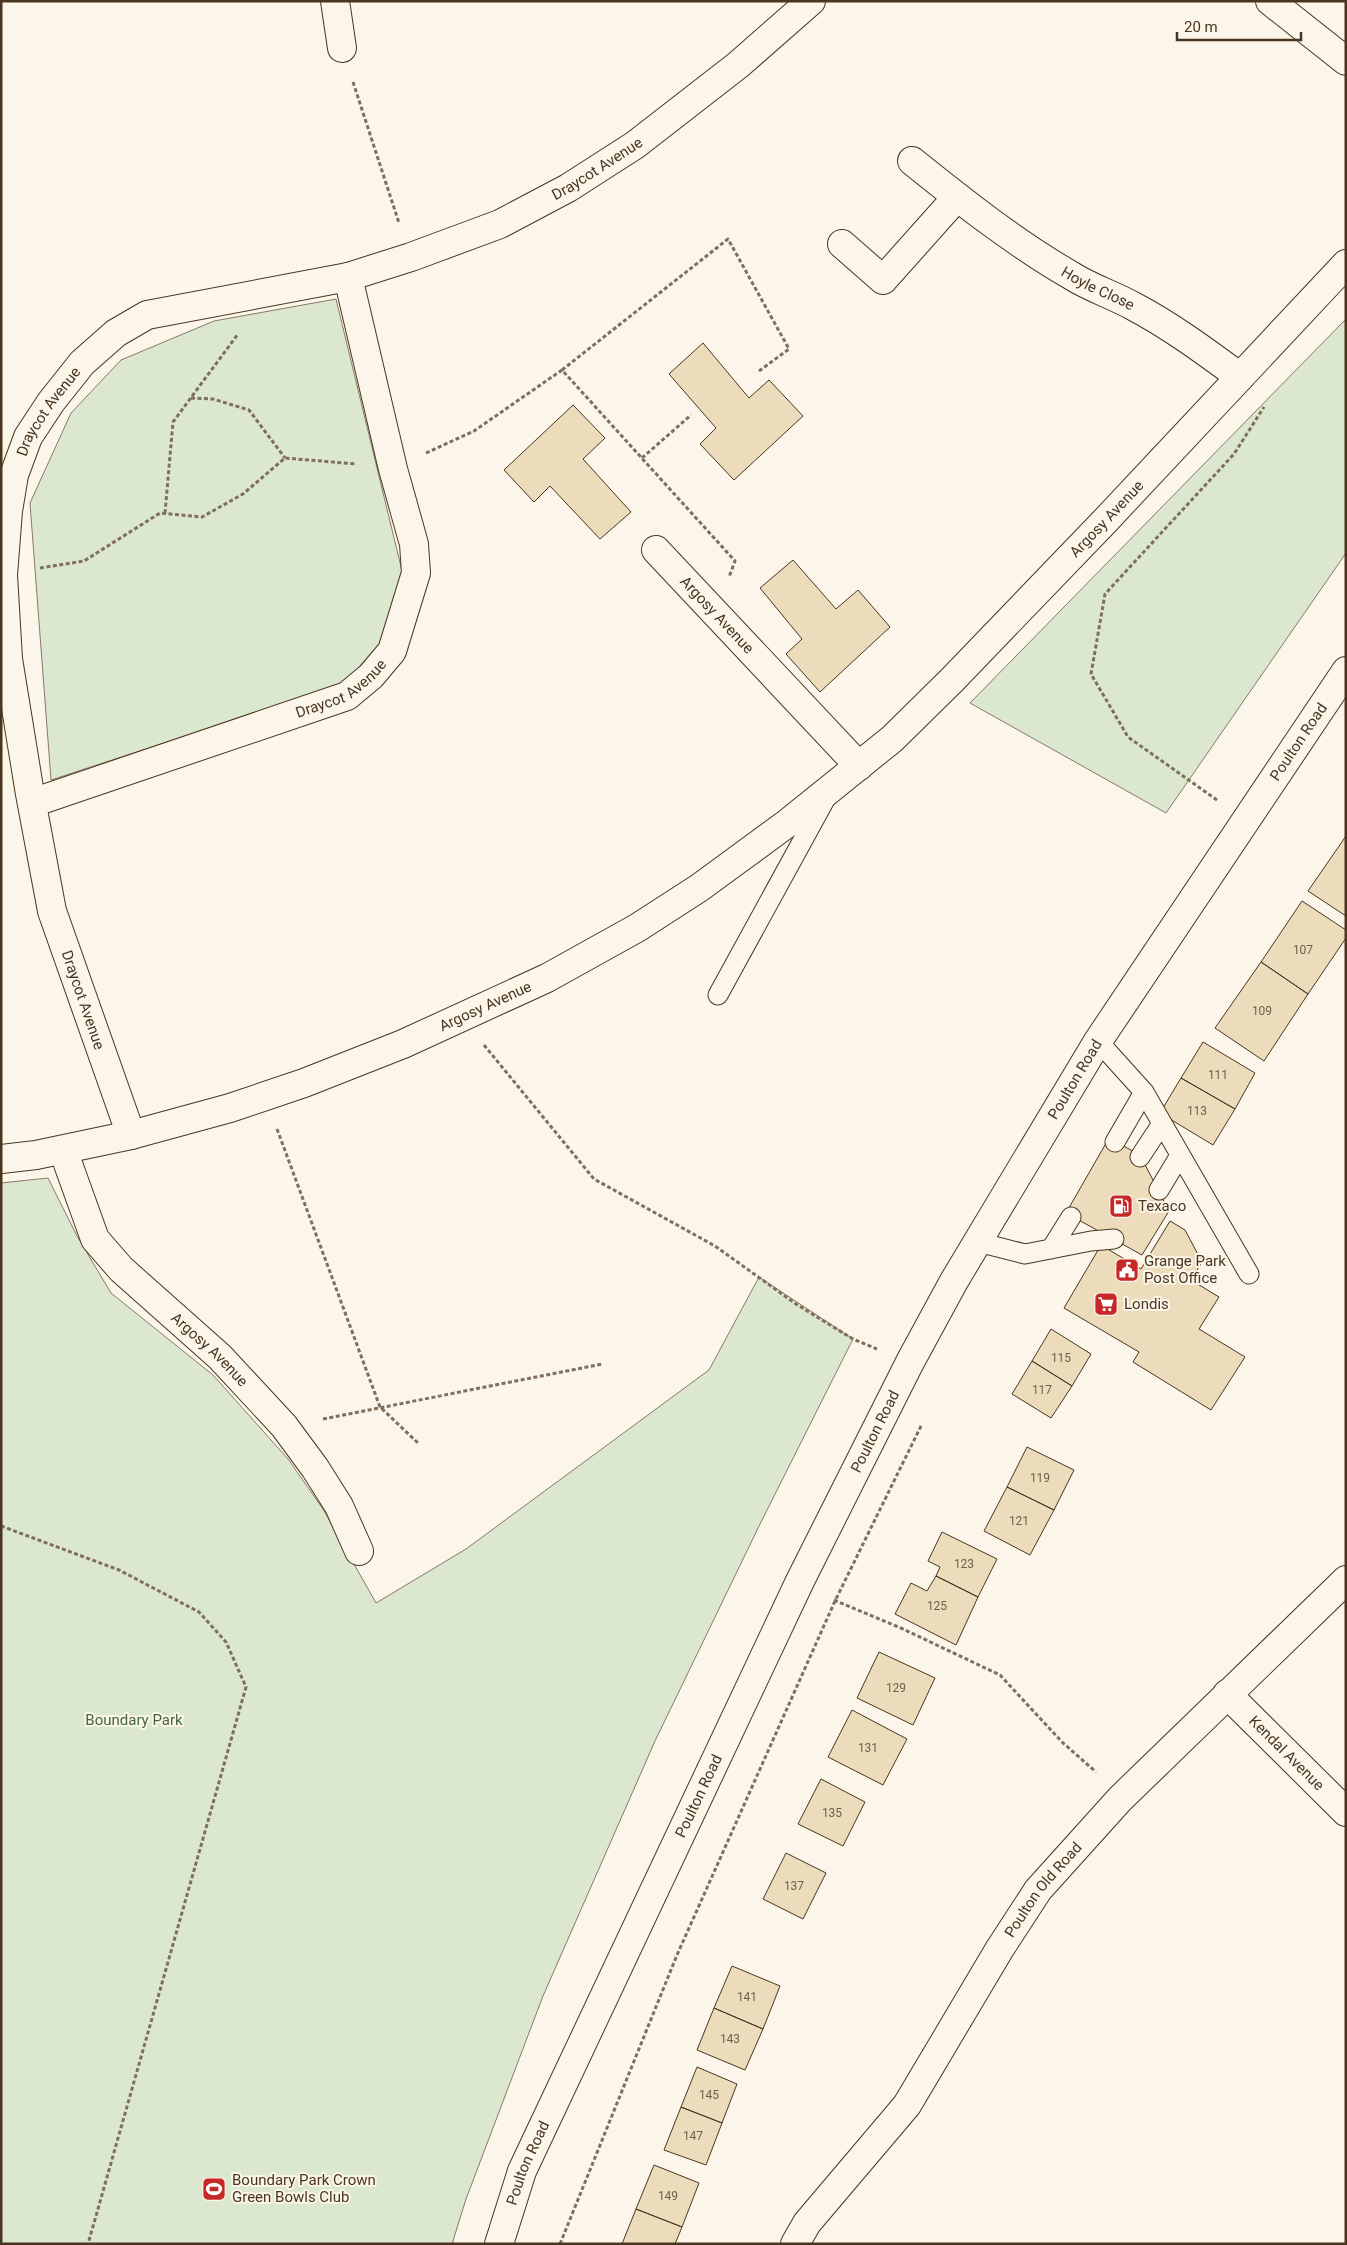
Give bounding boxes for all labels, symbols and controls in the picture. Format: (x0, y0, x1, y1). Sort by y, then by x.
scale bar (1177, 10, 1301, 42)
text: 20 m (1184, 18, 1218, 36)
street label: Draycot Avenue (549, 133, 646, 204)
street label: Hoyle Close (1058, 263, 1138, 314)
street label: Draycot Avenue (13, 363, 84, 459)
street label: Argosy Avenue (1066, 477, 1147, 561)
street label: Argosy Avenue (676, 572, 758, 657)
street label: Draycot Avenue (293, 656, 390, 722)
street label: Poulton Road (1266, 700, 1331, 784)
house number: 107 (1293, 943, 1313, 957)
street label: Draycot Avenue (58, 948, 108, 1052)
street label: Argosy Avenue (436, 977, 534, 1035)
house number: 109 (1252, 1004, 1272, 1018)
street label: Poulton Road (1044, 1036, 1106, 1123)
house number: 111 (1208, 1068, 1228, 1082)
house number: 113 (1187, 1104, 1207, 1118)
fuel station icon: Texaco (1108, 1193, 1134, 1219)
place label: Texaco (1138, 1197, 1186, 1215)
place label: Grange Park Post Office (1144, 1252, 1226, 1287)
public building icon: Grange Park Post Office (1114, 1257, 1140, 1283)
supermarket icon: Londis (1093, 1291, 1119, 1317)
place label: Londis (1124, 1295, 1169, 1313)
street label: Argosy Avenue (167, 1309, 252, 1390)
house number: 115 (1051, 1351, 1071, 1365)
house number: 117 (1032, 1383, 1052, 1397)
street label: Poulton Road (847, 1387, 903, 1476)
house number: 119 (1030, 1471, 1050, 1485)
house number: 121 (1009, 1514, 1029, 1528)
house number: 123 (954, 1557, 974, 1571)
house number: 125 (927, 1599, 947, 1613)
house number: 129 (886, 1681, 906, 1695)
park label: Boundary Park (85, 1711, 183, 1729)
street label: Kendal Avenue (1245, 1712, 1328, 1794)
house number: 131 (858, 1741, 878, 1755)
street label: Poulton Road (671, 1752, 726, 1840)
house number: 135 (822, 1806, 842, 1820)
street label: Poulton Old Road (1001, 1838, 1086, 1941)
house number: 137 (784, 1879, 804, 1893)
house number: 141 (737, 1990, 757, 2004)
house number: 143 (720, 2032, 740, 2046)
house number: 145 (699, 2088, 719, 2102)
street label: Poulton Road (503, 2118, 553, 2207)
house number: 147 (683, 2129, 703, 2143)
place label: Boundary Park Crown Green Bowls Club (232, 2171, 376, 2206)
sports icon: Boundary Park Crown Green Bowls Club (201, 2176, 227, 2202)
house number: 149 (658, 2189, 678, 2203)

